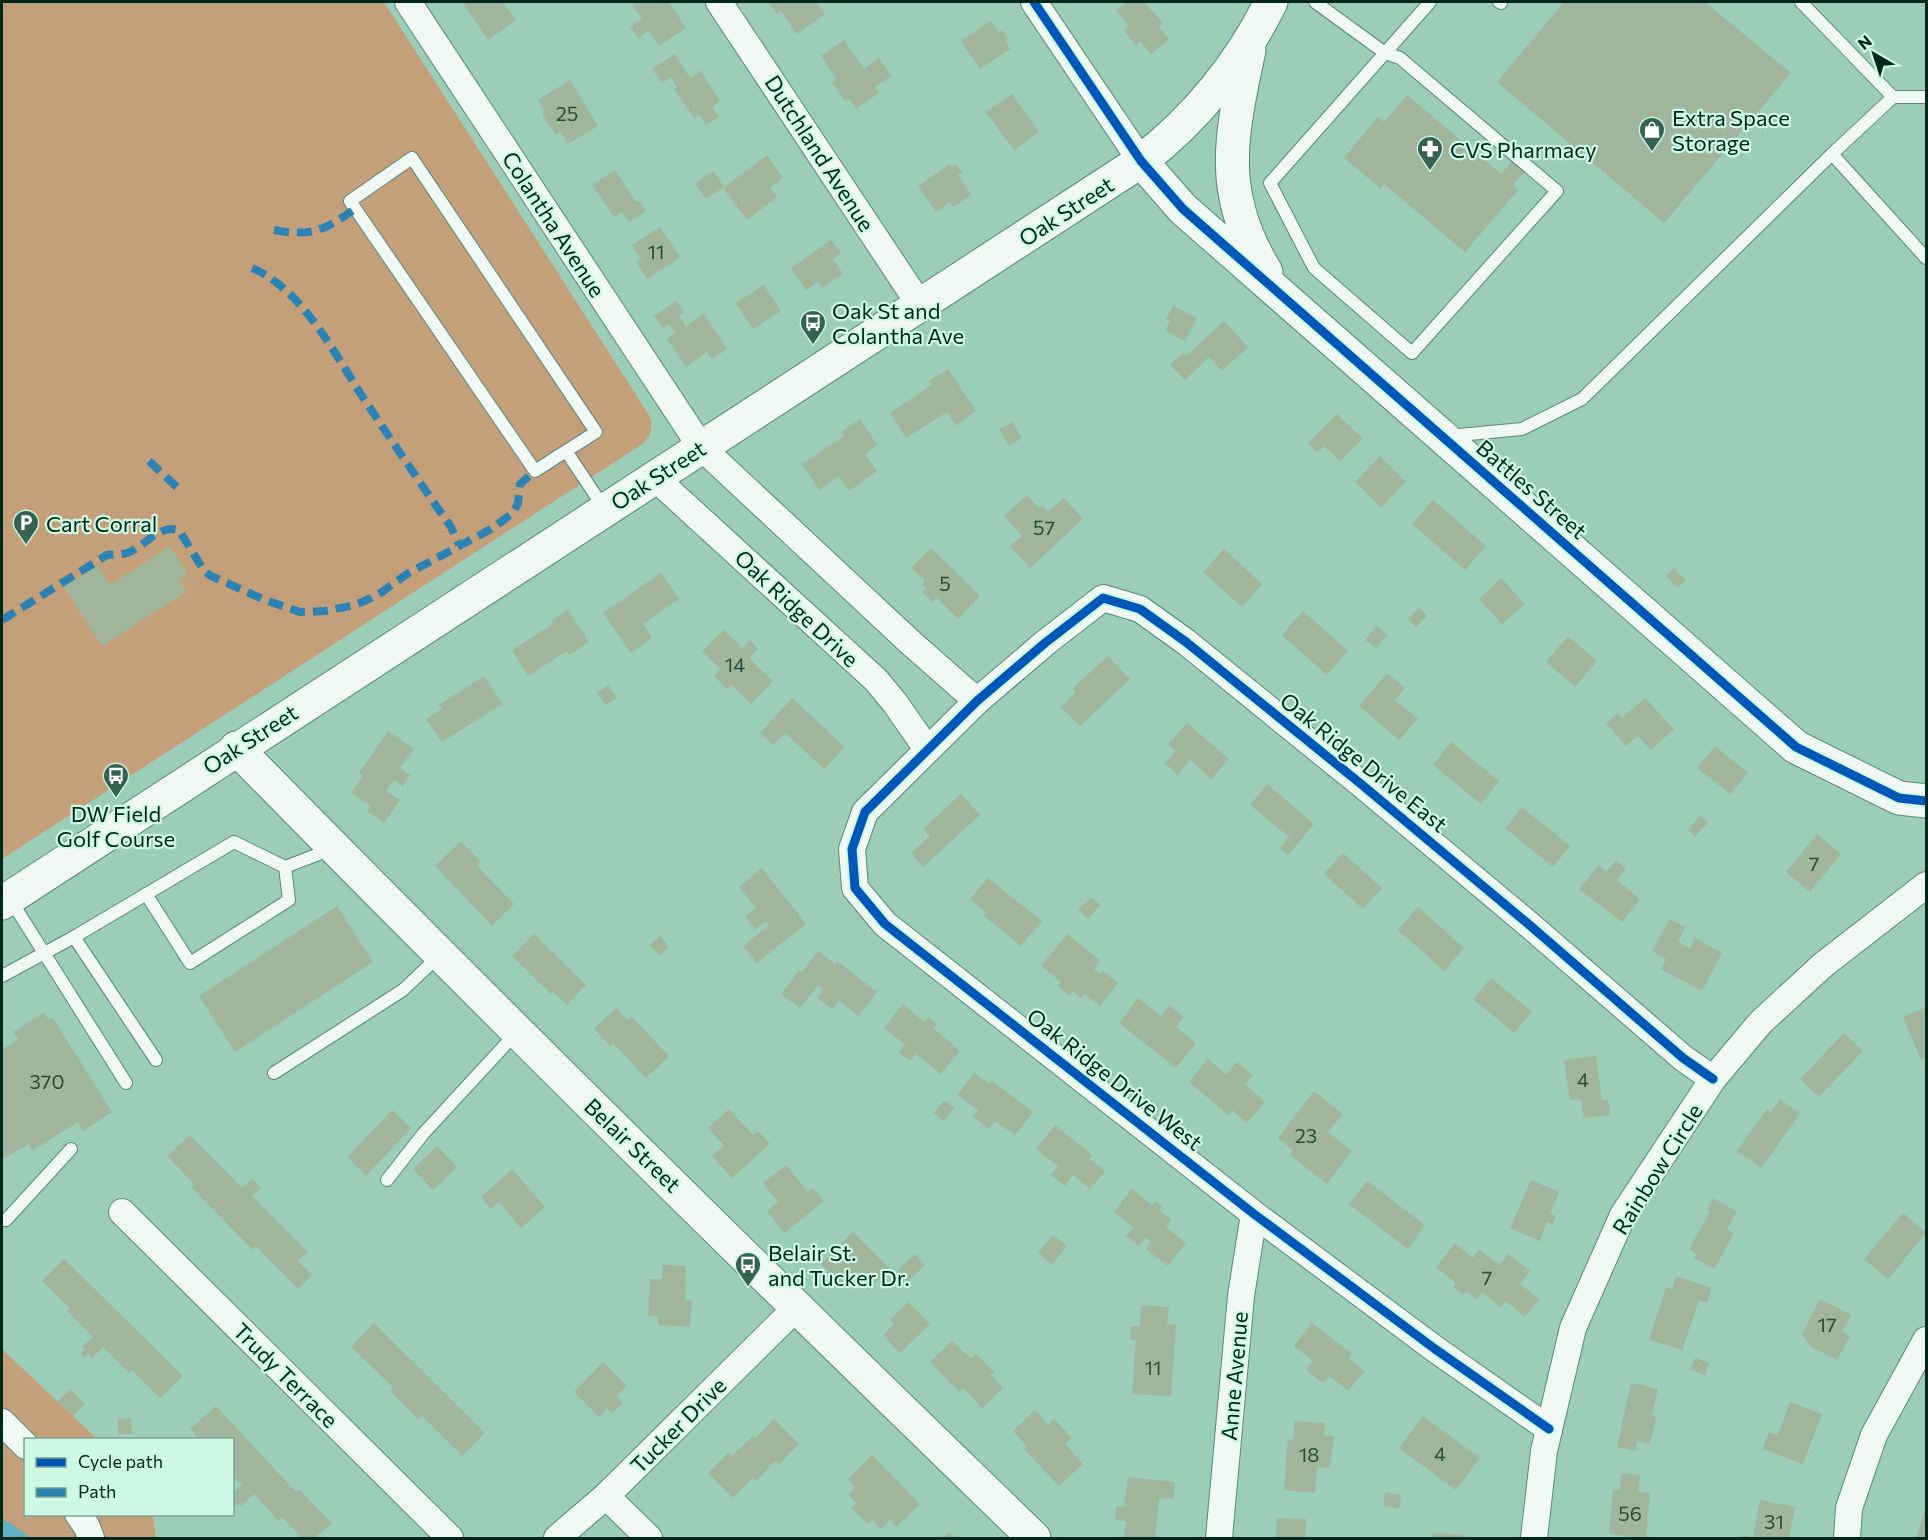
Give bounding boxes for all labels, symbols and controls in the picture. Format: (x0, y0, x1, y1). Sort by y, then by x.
north arrow (1844, 24, 1904, 84)
text: N (1854, 31, 1875, 53)
street label: Dutchland Avenue (759, 70, 881, 236)
house number: 25 (556, 101, 578, 125)
place label: Extra Space Storage (1672, 104, 1790, 156)
shop icon: Extra Space Storage (1637, 115, 1667, 153)
pharmacy icon: CVS Pharmacy (1415, 134, 1445, 172)
place label: CVS Pharmacy (1450, 136, 1597, 163)
street label: Colantha Avenue (497, 146, 611, 302)
street label: Oak Street (1013, 170, 1119, 252)
house number: 11 (647, 239, 665, 263)
place label: Oak St and Colantha Ave (832, 297, 964, 349)
bus stop icon: Oak St and Colantha Ave (798, 308, 828, 346)
street label: Oak Street (605, 434, 711, 516)
street label: Battles Street (1471, 434, 1593, 544)
parking icon: Cart Corral (11, 508, 41, 546)
place label: Cart Corral (46, 510, 157, 537)
house number: 57 (1033, 515, 1055, 539)
street label: Oak Ridge Drive (730, 544, 864, 672)
house number: 5 (939, 571, 951, 595)
house number: 14 (725, 652, 745, 676)
street label: Oak Ridge Drive East (1275, 686, 1453, 838)
street label: Oak Street (197, 698, 303, 780)
bus stop icon: DW Field Golf Course (101, 761, 131, 799)
place label: DW Field Golf Course (57, 800, 175, 852)
house number: 7 (1809, 851, 1819, 875)
street label: Oak Ridge Drive West (1022, 1002, 1208, 1156)
house number: 4 (1577, 1067, 1589, 1091)
house number: 370 (30, 1069, 64, 1093)
street label: Belair Street (579, 1092, 687, 1198)
street label: Rainbow Circle (1606, 1099, 1708, 1239)
house number: 23 (1295, 1123, 1317, 1147)
place label: Belair St. and Tucker Dr. (768, 1239, 910, 1291)
bus stop icon: Belair St. and Tucker Dr. (733, 1250, 763, 1288)
house number: 7 (1482, 1265, 1492, 1289)
street label: Anne Avenue (1215, 1310, 1253, 1442)
house number: 17 (1817, 1312, 1837, 1336)
street label: Trudy Terrace (228, 1317, 344, 1433)
house number: 11 (1144, 1355, 1162, 1379)
street label: Tucker Drive (624, 1371, 732, 1479)
legend (24, 1438, 234, 1516)
house number: 4 (1434, 1441, 1446, 1465)
house number: 18 (1299, 1442, 1319, 1466)
text: Cycle path (78, 1450, 163, 1472)
text: Path (78, 1480, 116, 1502)
house number: 56 (1618, 1501, 1642, 1525)
house number: 31 (1764, 1509, 1784, 1533)

